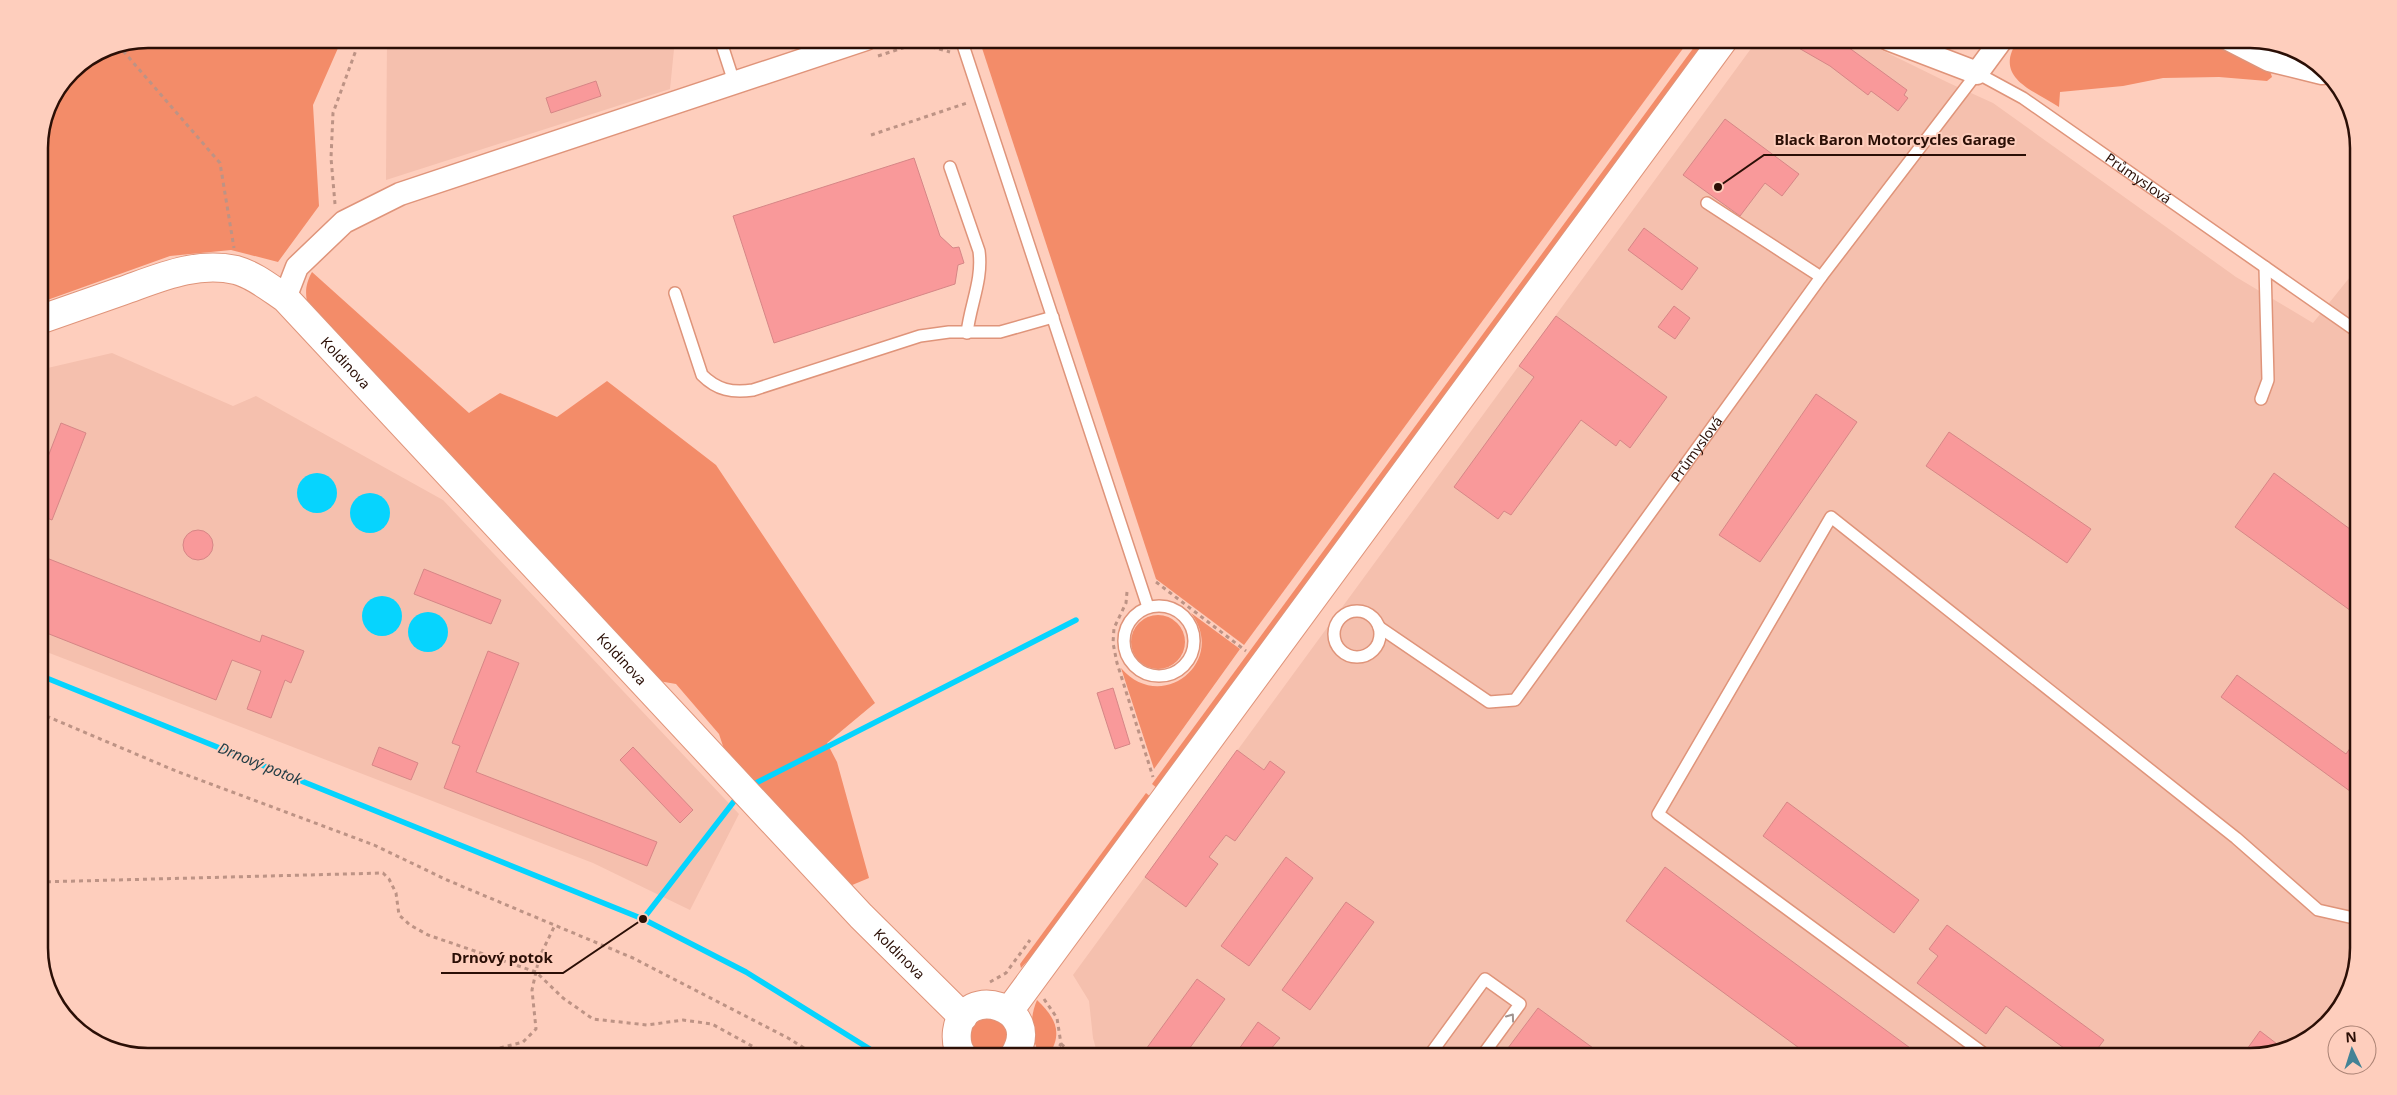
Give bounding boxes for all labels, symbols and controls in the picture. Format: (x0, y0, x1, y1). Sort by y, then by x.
callout: Black Baron Motorcycles Garage (1764, 125, 2026, 155)
text: Black Baron Motorcycles Garage (1774, 129, 2016, 149)
street label: Průmyslová (2102, 148, 2175, 208)
street label: Koldinova (317, 332, 375, 393)
street label: Průmyslová (1666, 412, 1726, 485)
street label: Koldinova (593, 629, 651, 689)
water label: Drnový potok (216, 737, 306, 789)
street label: Koldinova (870, 924, 929, 983)
callout: Drnový potok (441, 943, 563, 973)
text: Drnový potok (451, 947, 553, 967)
one-way arrow (1505, 1013, 1514, 1023)
north arrow (2327, 1025, 2377, 1075)
text: N (2345, 1027, 2357, 1046)

